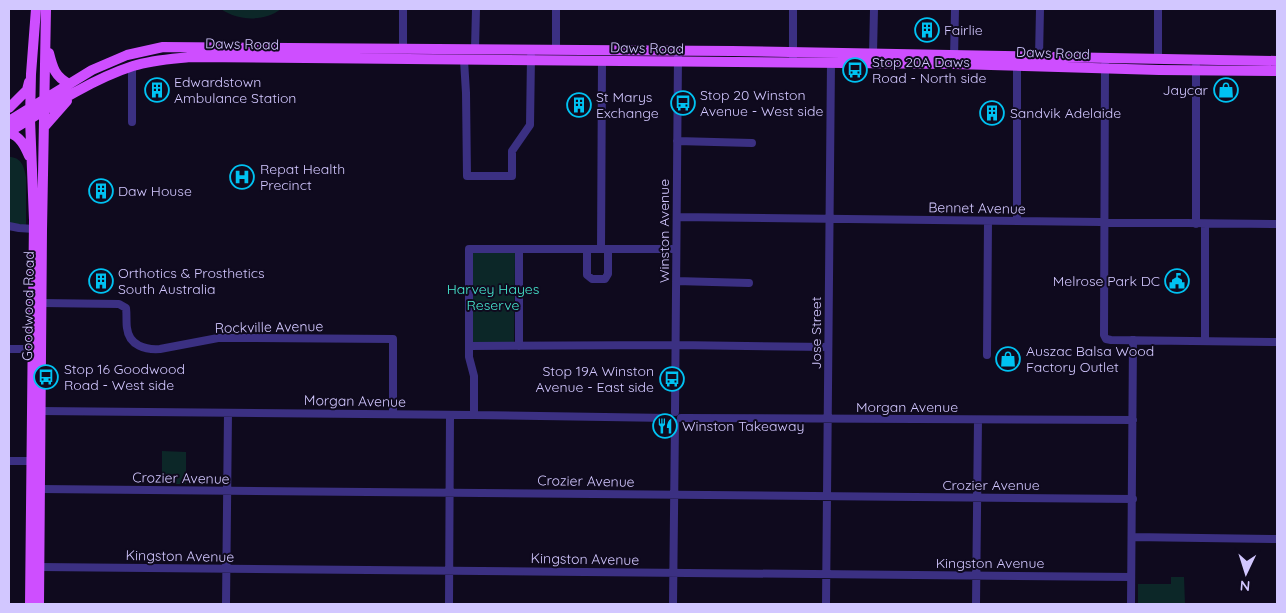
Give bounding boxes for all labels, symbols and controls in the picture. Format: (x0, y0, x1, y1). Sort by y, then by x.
building icon: Fairlie (914, 17, 940, 43)
place label: Fairlie (944, 21, 983, 39)
street label: Daws Road (205, 34, 279, 54)
street label: Daws Road (610, 38, 684, 58)
street label: Daws Road (1016, 43, 1090, 63)
place label: Stop 20A Daws Road - North side (872, 53, 986, 87)
bus stop icon: Stop 20A Daws Road - North side (842, 57, 868, 83)
place label: Edwardstown Ambulance Station (174, 73, 296, 107)
building icon: Edwardstown Ambulance Station (144, 77, 170, 103)
shop icon: Jaycar (1213, 77, 1239, 103)
place label: Jaycar (1163, 81, 1209, 99)
place label: Stop 20 Winston Avenue - West side (700, 86, 823, 120)
place label: St Marys Exchange (596, 88, 659, 122)
bus stop icon: Stop 20 Winston Avenue - West side (670, 90, 696, 116)
building icon: St Marys Exchange (566, 92, 592, 118)
building icon: Sandvik Adelaide (979, 100, 1005, 126)
place label: Sandvik Adelaide (1010, 104, 1121, 122)
place label: Repat Health Precinct (260, 160, 345, 194)
hospital icon: Repat Health Precinct (229, 164, 255, 190)
building icon: Daw House (88, 178, 114, 204)
street label: Winston Avenue (655, 179, 673, 283)
place label: Daw House (118, 182, 192, 200)
street label: Bennet Avenue (928, 198, 1026, 218)
street label: Goodwood Road (18, 251, 38, 361)
place label: Orthotics & Prosthetics South Australia (118, 264, 265, 298)
building icon: Orthotics & Prosthetics South Australia (88, 268, 114, 294)
public building icon: Melrose Park DC (1164, 268, 1190, 294)
place label: Melrose Park DC (1053, 272, 1160, 290)
park label: Harvey Hayes Reserve (447, 280, 539, 314)
street label: Jose Street (807, 296, 825, 370)
street label: Rockville Avenue (214, 317, 324, 337)
place label: Auszac Balsa Wood Factory Outlet (1026, 342, 1154, 376)
shop icon: Auszac Balsa Wood Factory Outlet (995, 346, 1021, 372)
place label: Stop 16 Goodwood Road - West side (64, 360, 185, 394)
place label: Stop 19A Winston Avenue - East side (535, 362, 654, 396)
bus stop icon: Stop 16 Goodwood Road - West side (33, 364, 59, 390)
bus stop icon: Stop 19A Winston Avenue - East side (659, 366, 685, 392)
street label: Morgan Avenue (304, 391, 406, 411)
street label: Morgan Avenue (856, 398, 958, 416)
restaurant icon: Winston Takeaway (652, 413, 678, 439)
place label: Winston Takeaway (682, 417, 804, 435)
street label: Crozier Avenue (132, 468, 230, 488)
street label: Crozier Avenue (537, 471, 635, 491)
street label: Crozier Avenue (942, 476, 1040, 494)
street label: Kingston Avenue (126, 546, 235, 566)
north arrow (1221, 548, 1271, 598)
street label: Kingston Avenue (531, 549, 640, 569)
street label: Kingston Avenue (936, 554, 1044, 572)
text: N (1239, 577, 1251, 595)

